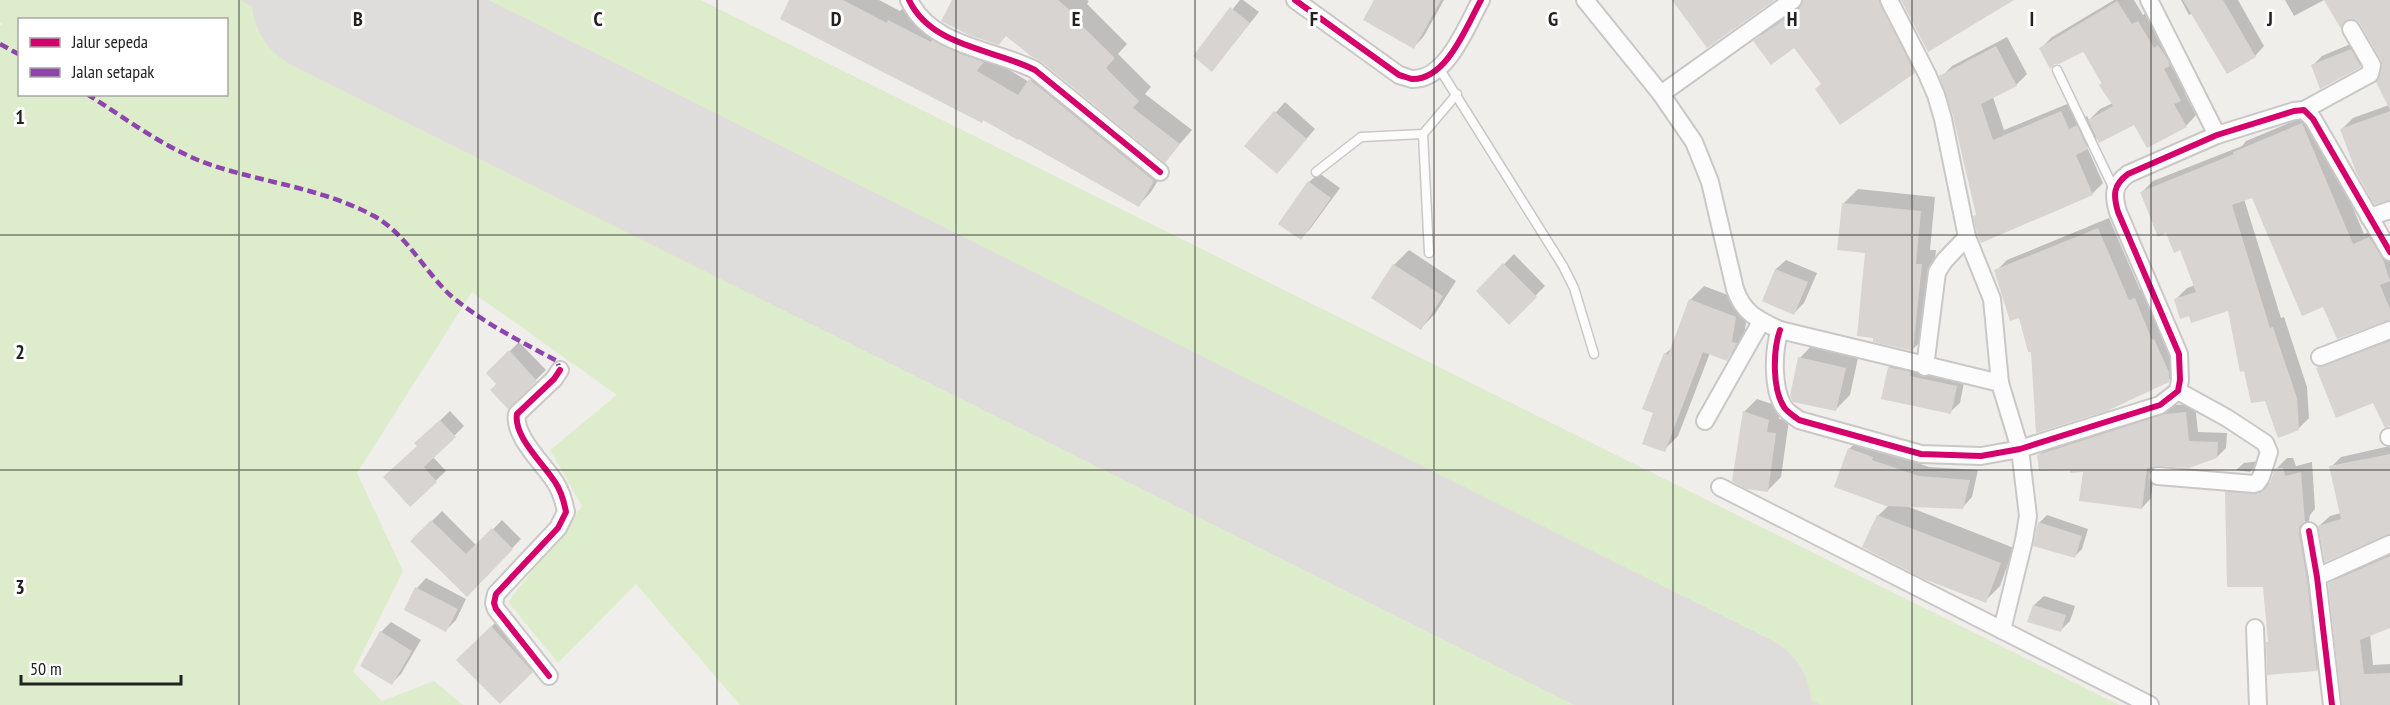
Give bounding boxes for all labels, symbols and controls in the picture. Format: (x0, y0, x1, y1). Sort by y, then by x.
text: B (353, 6, 363, 32)
text: C (593, 6, 603, 32)
text: D (831, 6, 842, 32)
text: E (1072, 6, 1080, 32)
text: F (1310, 6, 1318, 32)
text: G (1548, 6, 1558, 32)
text: H (1787, 6, 1797, 32)
text: I (2030, 6, 2034, 32)
text: J (2266, 6, 2273, 32)
legend (18, 18, 228, 96)
text: Jalur sepeda (71, 30, 148, 53)
text: Jalan setapak (71, 60, 154, 83)
text: 1 (15, 104, 25, 130)
text: 2 (15, 339, 25, 365)
text: 3 (15, 574, 25, 600)
scale bar (21, 648, 182, 686)
text: 50 m (30, 657, 62, 680)

